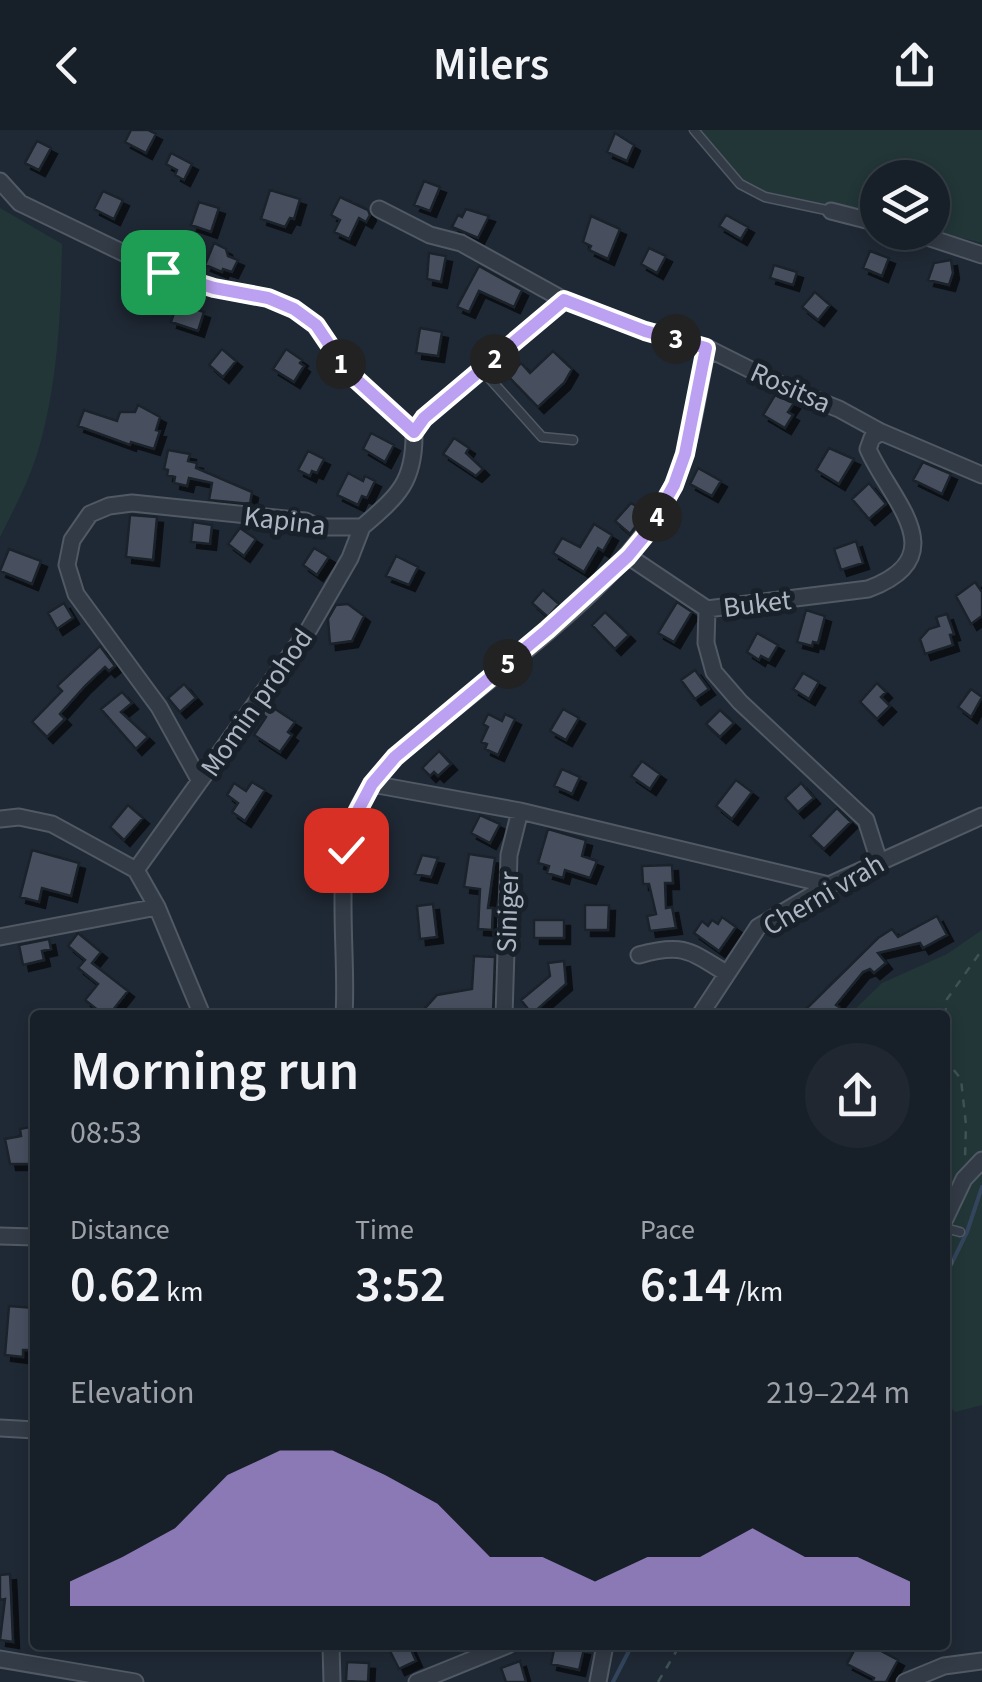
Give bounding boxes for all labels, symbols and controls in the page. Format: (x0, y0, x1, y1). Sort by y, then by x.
text: Milers (433, 33, 549, 97)
icon: back (40, 38, 95, 93)
icon: share (887, 38, 942, 93)
map controls (860, 160, 950, 250)
button: layers (860, 160, 950, 250)
pin (121, 230, 206, 315)
icon: arrive (136, 245, 191, 300)
pin: 3 (651, 314, 701, 364)
text: 3 (669, 319, 683, 359)
pin: 2 (470, 334, 520, 384)
pin: 1 (316, 339, 366, 389)
text: 2 (488, 339, 502, 379)
text: 1 (334, 344, 348, 384)
street label: Rositsa (744, 352, 837, 423)
pin: 4 (632, 492, 682, 542)
street label: Kapina (242, 496, 328, 546)
text: 4 (650, 497, 664, 537)
street label: Buket (721, 580, 794, 628)
street label: Momin prohod (191, 620, 323, 785)
pin: 5 (483, 639, 533, 689)
text: 5 (501, 644, 515, 684)
pin (304, 808, 389, 893)
icon: check (319, 823, 374, 878)
street label: Cherni vrah (755, 844, 892, 946)
street label: Siniger (487, 870, 529, 953)
text: Morning run (70, 1033, 359, 1111)
button: share (805, 1043, 910, 1148)
text: 08:53 (70, 1110, 142, 1156)
text: Distance (70, 1210, 170, 1250)
text: Time (355, 1210, 414, 1250)
text: Pace (640, 1210, 695, 1250)
text: 0.62 (70, 1250, 161, 1321)
text: 3:52 (355, 1250, 446, 1321)
text: 6:14 (640, 1250, 731, 1321)
text: km (161, 1272, 203, 1312)
text: /km (731, 1272, 783, 1312)
text: Elevation (70, 1370, 195, 1416)
text: 219–224 m (766, 1370, 910, 1416)

